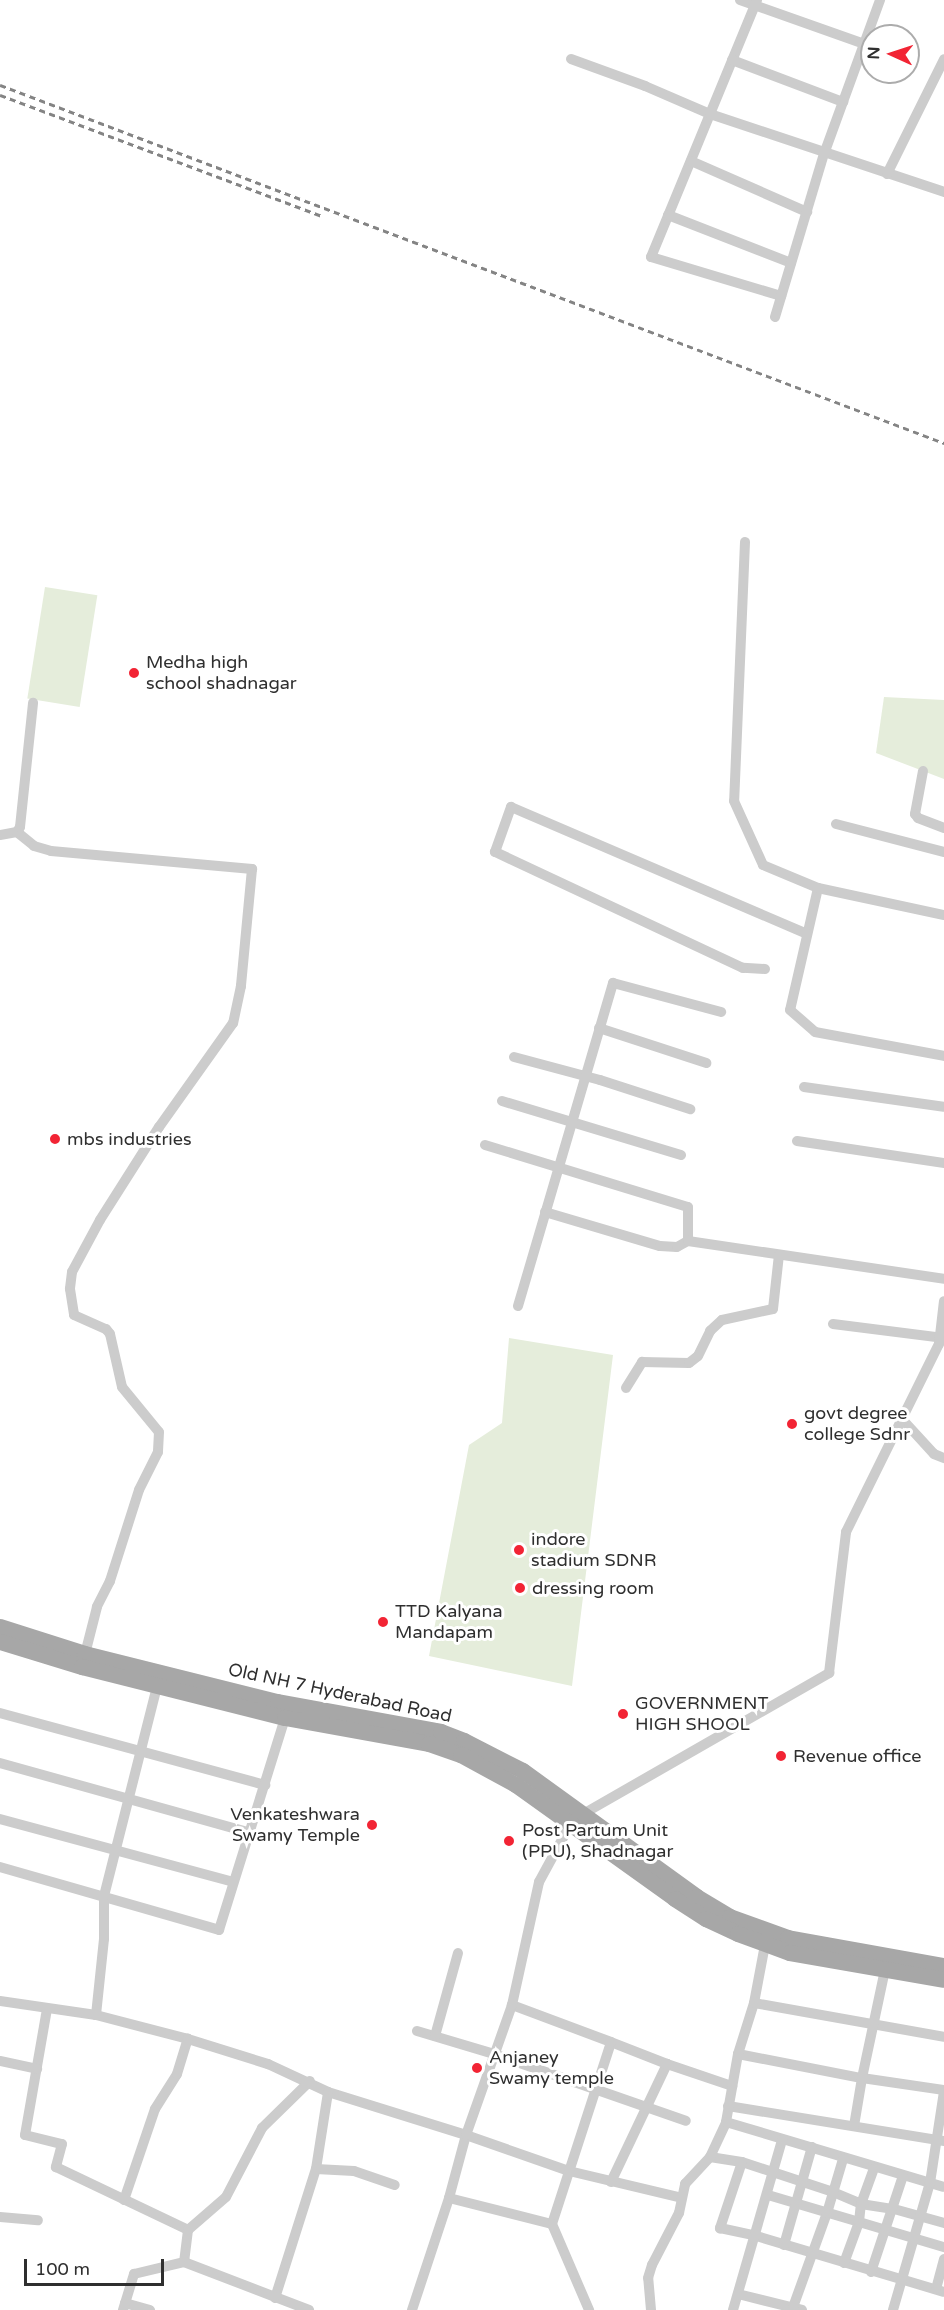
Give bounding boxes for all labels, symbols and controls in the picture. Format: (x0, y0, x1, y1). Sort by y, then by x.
north arrow (860, 24, 920, 84)
text: N (864, 46, 884, 60)
place label: Medha high school shadnagar (146, 652, 297, 694)
marker: Medha high school shadnagar (127, 666, 141, 680)
place label: mbs industries (67, 1128, 192, 1150)
marker: mbs industries (48, 1132, 62, 1146)
place label: govt degree college Sdnr (804, 1403, 910, 1446)
marker: govt degree college Sdnr (785, 1417, 799, 1431)
place label: indore stadium SDNR (531, 1529, 656, 1572)
marker: indore stadium SDNR (512, 1543, 526, 1557)
place label: dressing room (532, 1577, 654, 1599)
marker: dressing room (513, 1581, 527, 1595)
place label: TTD Kalyana Mandapam (395, 1601, 503, 1644)
marker: TTD Kalyana Mandapam (376, 1615, 390, 1629)
street label: Old NH 7 Hyderabad Road (226, 1659, 454, 1727)
place label: GOVERNMENT HIGH SHOOL (635, 1693, 769, 1736)
marker: GOVERNMENT HIGH SHOOL (616, 1707, 630, 1721)
place label: Revenue office (793, 1745, 921, 1767)
marker: Revenue office (774, 1749, 788, 1763)
place label: Venkateshwara Swamy Temple (230, 1804, 360, 1846)
marker: Venkateshwara Swamy Temple (365, 1818, 379, 1832)
place label: Post Partum Unit (PPU), Shadnagar (522, 1820, 673, 1862)
marker: Post Partum Unit (PPU), Shadnagar (500, 1832, 518, 1850)
place label: Anjaney Swamy temple (489, 2047, 614, 2090)
marker: Anjaney Swamy temple (470, 2061, 484, 2075)
scale bar (27, 2247, 166, 2285)
text: 100 m (35, 2258, 90, 2280)

